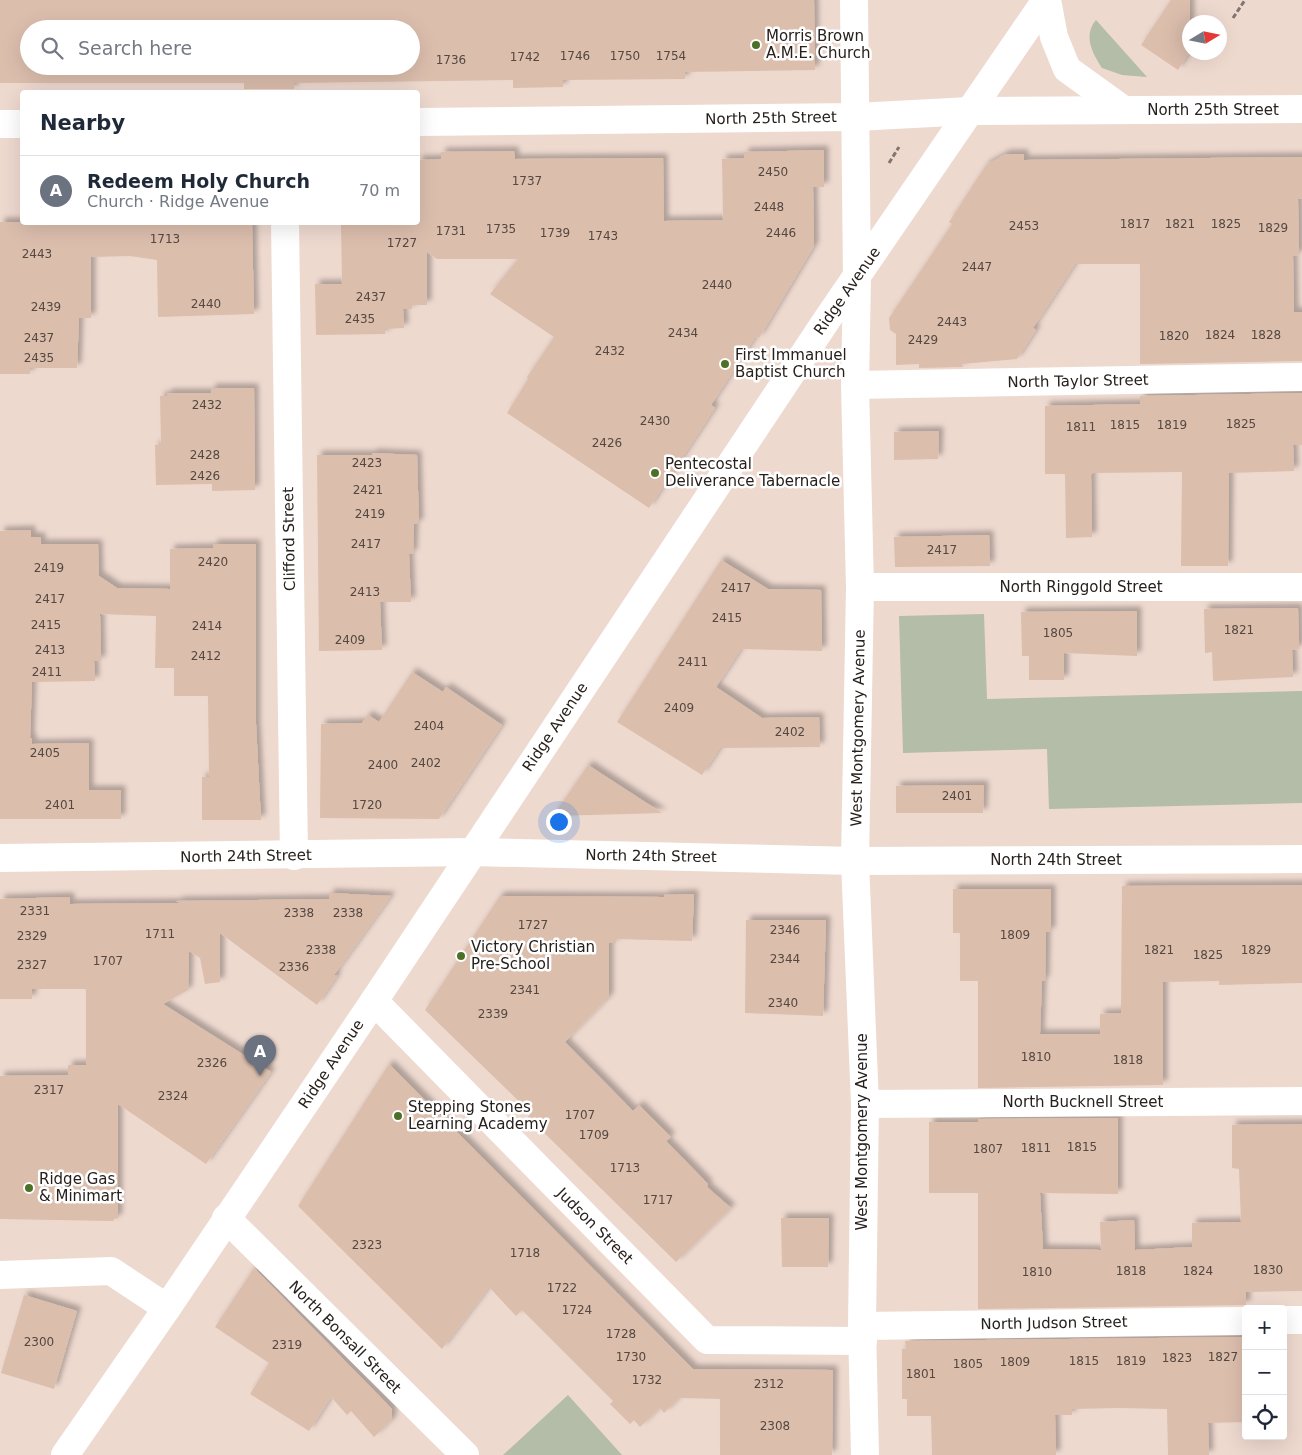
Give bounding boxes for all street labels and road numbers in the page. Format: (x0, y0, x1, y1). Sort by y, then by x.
street label: North 25th Street (1147, 101, 1279, 119)
street label: North 25th Street (705, 108, 837, 128)
street label: Ridge Avenue (810, 244, 884, 338)
street label: North Taylor Street (1007, 371, 1149, 391)
street label: Clifford Street (279, 487, 299, 591)
street label: North Ringgold Street (999, 578, 1163, 596)
street label: West Montgomery Avenue (847, 629, 869, 827)
street label: Ridge Avenue (519, 679, 591, 775)
street label: North 24th Street (180, 846, 312, 866)
street label: North 24th Street (585, 846, 717, 866)
street label: North 24th Street (990, 851, 1122, 869)
street label: Ridge Avenue (295, 1016, 367, 1112)
street label: West Montgomery Avenue (853, 1033, 871, 1231)
street label: North Bucknell Street (1003, 1093, 1164, 1111)
street label: Judson Street (552, 1183, 637, 1268)
street label: North Bonsall Street (285, 1277, 405, 1397)
street label: North Judson Street (980, 1313, 1128, 1333)

